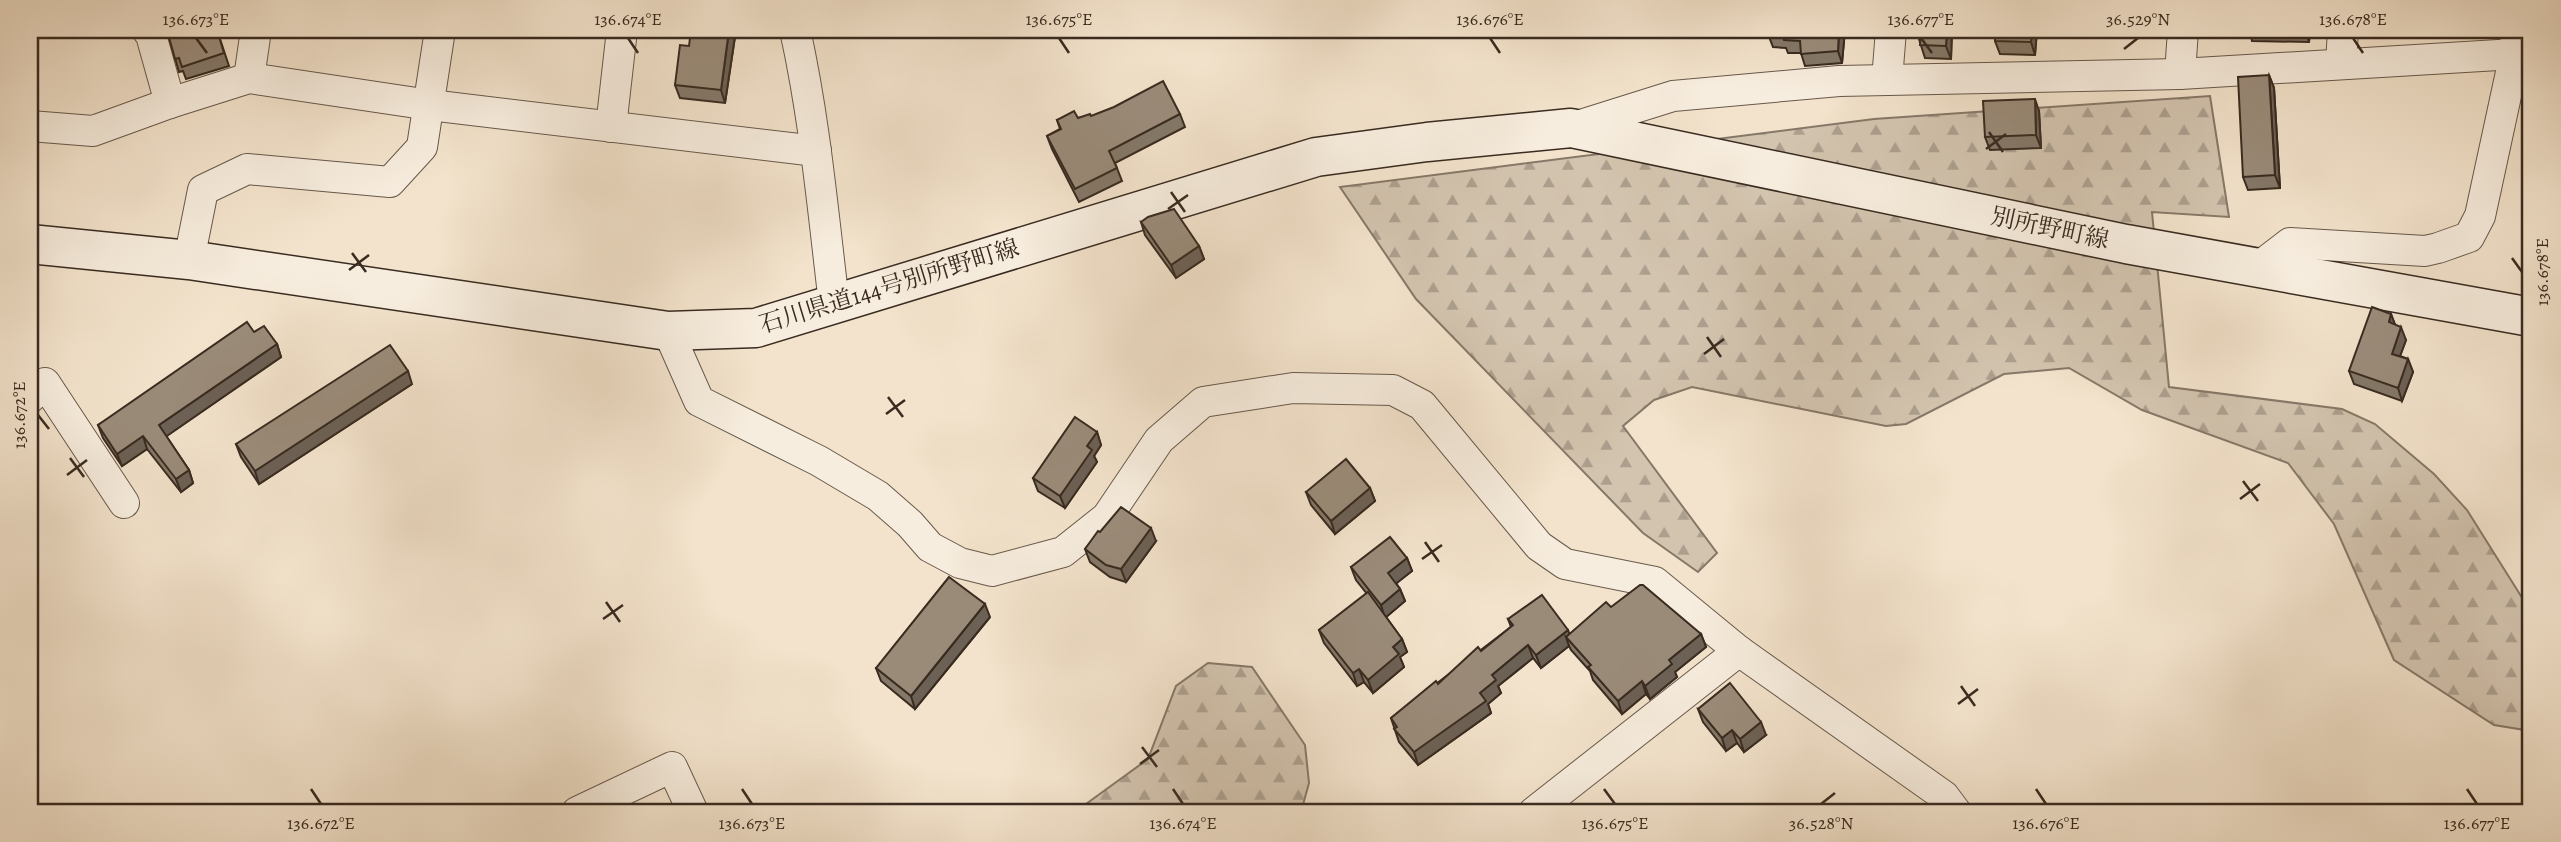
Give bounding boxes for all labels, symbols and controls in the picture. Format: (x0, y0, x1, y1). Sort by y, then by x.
text: 136.673°E (163, 7, 229, 31)
text: 136.674°E (594, 7, 662, 31)
text: 136.675°E (1025, 7, 1093, 31)
text: 136.676°E (1456, 7, 1524, 31)
text: 136.677°E (1888, 7, 1954, 31)
text: 36.529°N (2106, 7, 2170, 31)
text: 136.678°E (2319, 7, 2387, 31)
street label: 別所野町線 (1988, 200, 2112, 256)
street label: 石川県道144号別所野町線 (755, 231, 1023, 341)
text: 136.678°E (2530, 238, 2554, 306)
text: 136.672°E (7, 381, 31, 449)
text: 136.672°E (287, 811, 355, 835)
text: 136.673°E (719, 811, 785, 835)
text: 136.674°E (1149, 811, 1217, 835)
text: 136.675°E (1581, 811, 1649, 835)
text: 36.528°N (1789, 811, 1853, 835)
text: 136.676°E (2012, 811, 2080, 835)
text: 136.677°E (2444, 811, 2510, 835)

